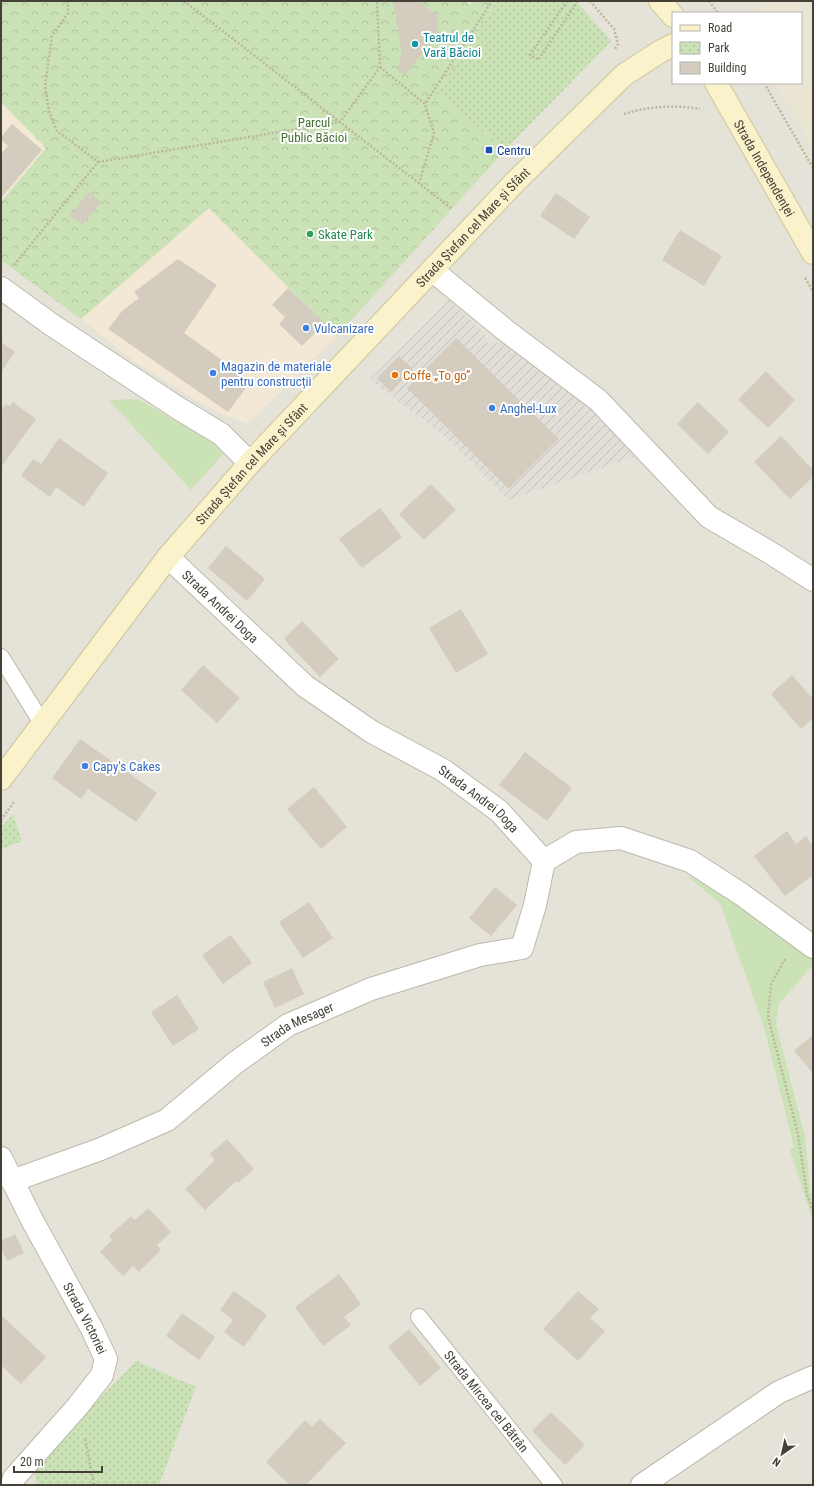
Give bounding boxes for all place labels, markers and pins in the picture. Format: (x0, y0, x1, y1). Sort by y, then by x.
place label: Teatrul de Vară Băcioi (423, 30, 481, 60)
marker: Teatrul de Vară Băcioi (410, 39, 420, 49)
place label: Centru (497, 143, 531, 158)
marker: Centru (484, 145, 494, 155)
place label: Skate Park (318, 227, 373, 242)
marker: Skate Park (305, 229, 315, 239)
place label: Vulcanizare (314, 321, 374, 336)
marker: Vulcanizare (301, 323, 311, 333)
place label: Magazin de materiale pentru construcții (221, 359, 331, 390)
marker: Magazin de materiale pentru construcții (208, 368, 218, 378)
place label: Coffe „To go” (403, 368, 470, 383)
marker: Coffe „To go” (390, 370, 400, 380)
place label: Anghel-Lux (500, 401, 557, 416)
marker: Anghel-Lux (487, 403, 497, 413)
place label: Capy's Cakes (93, 759, 161, 774)
marker: Capy's Cakes (80, 761, 90, 771)

